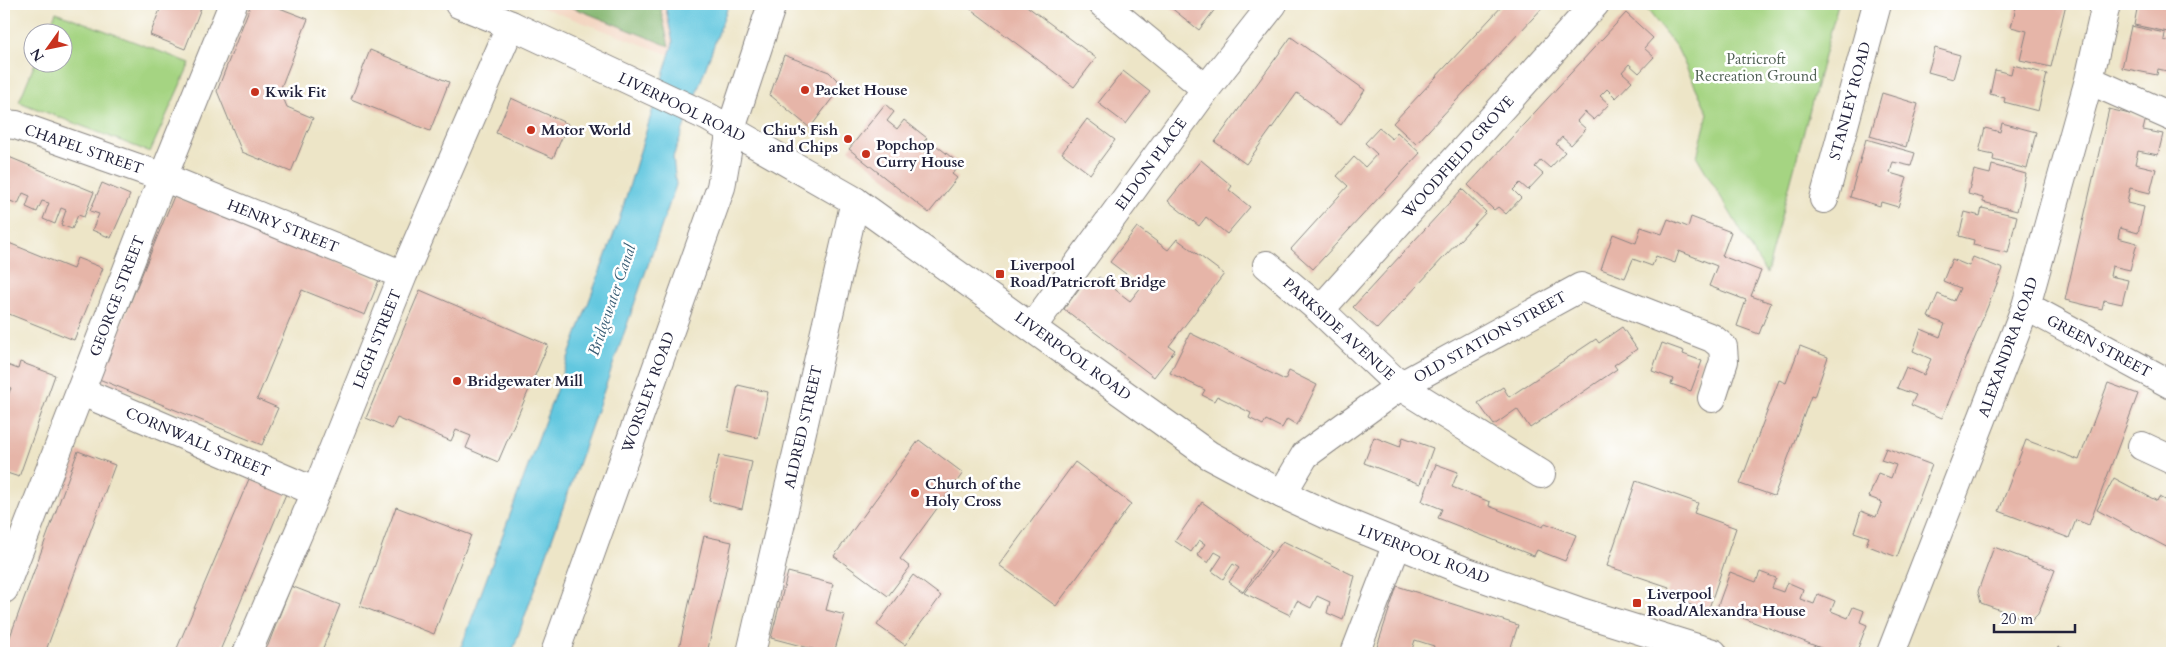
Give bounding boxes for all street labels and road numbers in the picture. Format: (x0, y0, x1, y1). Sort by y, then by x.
street label: STANLEY ROAD (1825, 40, 1875, 162)
street label: LIVERPOOL ROAD (615, 68, 749, 146)
street label: WOODFIELD GROVE (1397, 91, 1518, 223)
street label: ELDON PLACE (1111, 114, 1191, 214)
street label: CHAPEL STREET (22, 119, 146, 179)
street label: HENRY STREET (224, 195, 342, 257)
street label: GEORGE STREET (85, 233, 149, 359)
street label: PARKSIDE AVENUE (1279, 273, 1399, 385)
street label: ALEXANDRA ROAD (1973, 274, 2043, 420)
street label: LEGH STREET (348, 286, 406, 392)
street label: OLD STATION STREET (1410, 287, 1570, 387)
street label: LIVERPOOL ROAD (1011, 307, 1135, 405)
street label: GREEN STREET (2043, 310, 2155, 382)
street label: WORSLEY ROAD (617, 329, 679, 456)
street label: ALDRED STREET (779, 363, 827, 491)
street label: CORNWALL STREET (123, 402, 273, 482)
street label: LIVERPOOL ROAD (1356, 520, 1492, 588)

